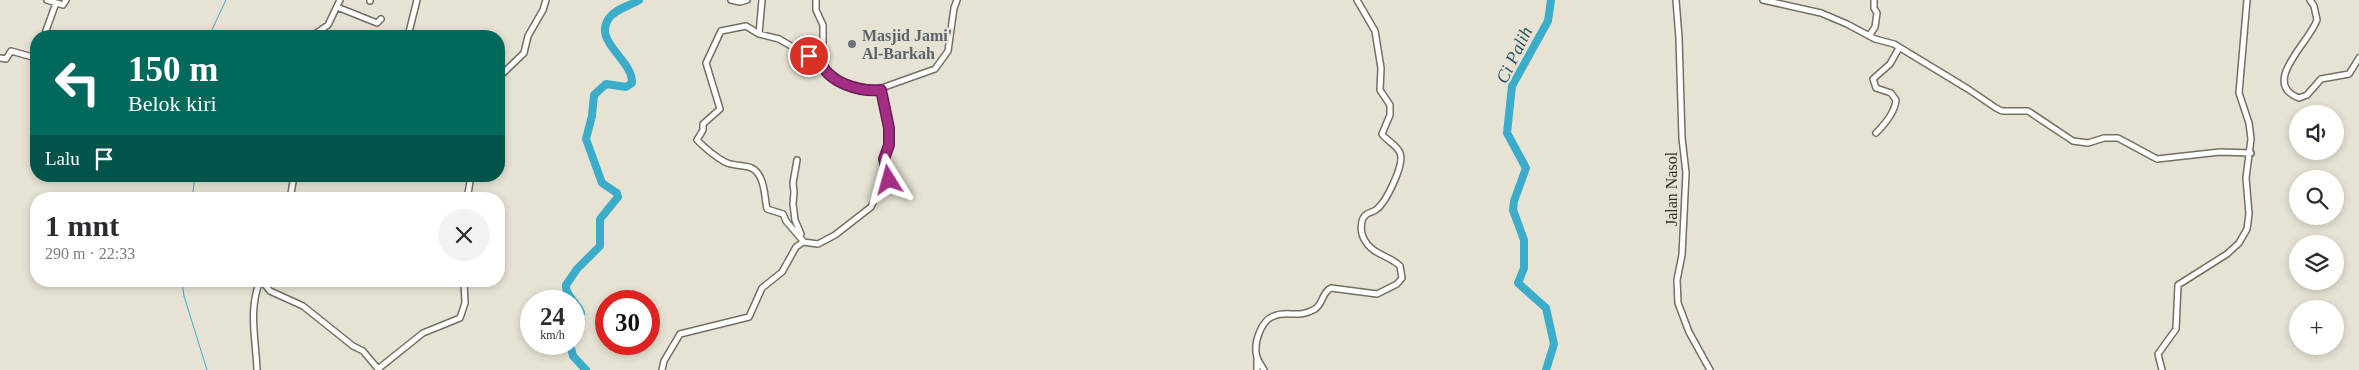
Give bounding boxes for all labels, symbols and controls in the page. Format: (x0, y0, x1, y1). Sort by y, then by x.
water label: Ci Palih (1492, 23, 1536, 87)
place label: Masjid Jami' Al-Barkah (862, 27, 952, 62)
pin (788, 35, 830, 77)
marker: Masjid Jami' Al-Barkah (846, 38, 858, 50)
icon: arrive (795, 42, 823, 70)
icon: left (45, 50, 110, 115)
text: 150 m (128, 50, 218, 89)
text: Belok kiri (128, 91, 217, 116)
map controls (2289, 105, 2344, 355)
button: sound (2289, 105, 2344, 160)
icon: arrive (90, 145, 118, 173)
text: Lalu (45, 148, 80, 169)
street label: Jalan Nasol (1663, 151, 1680, 226)
position arrow (862, 153, 914, 205)
button: search (2289, 170, 2344, 225)
text: 1 mnt (45, 209, 119, 242)
button: close (438, 209, 490, 261)
button: layers (2289, 235, 2344, 290)
text: 290 m · 22:33 (45, 245, 135, 262)
speed limit sign: 30 (595, 290, 660, 355)
button: + (2289, 300, 2344, 355)
text: 24 (540, 303, 565, 330)
text: km/h (540, 328, 565, 342)

